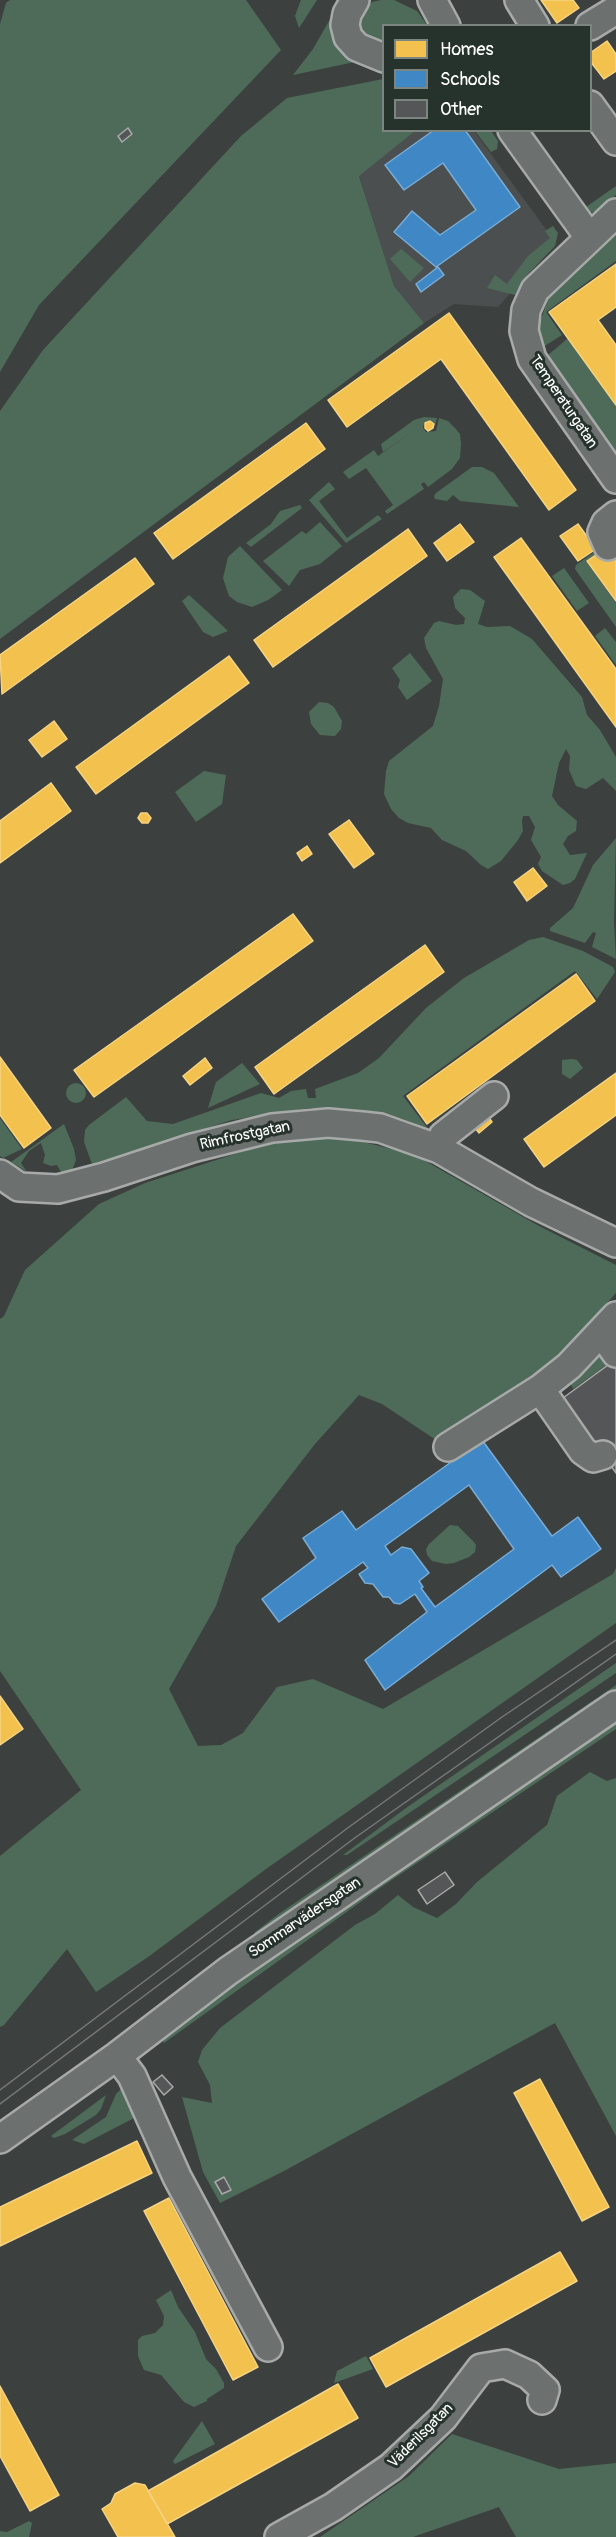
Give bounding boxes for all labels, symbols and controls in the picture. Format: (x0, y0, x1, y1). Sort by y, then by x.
legend (382, 24, 592, 132)
text: Homes (440, 38, 493, 61)
text: Schools (440, 68, 500, 91)
text: Other (440, 98, 482, 121)
street label: Temperaturgatan (525, 352, 601, 452)
street label: Rimfrostgatan (198, 1118, 292, 1154)
street label: Sommarvädersgatan (246, 1874, 364, 1962)
street label: Väderilsgatan (385, 2400, 457, 2472)

